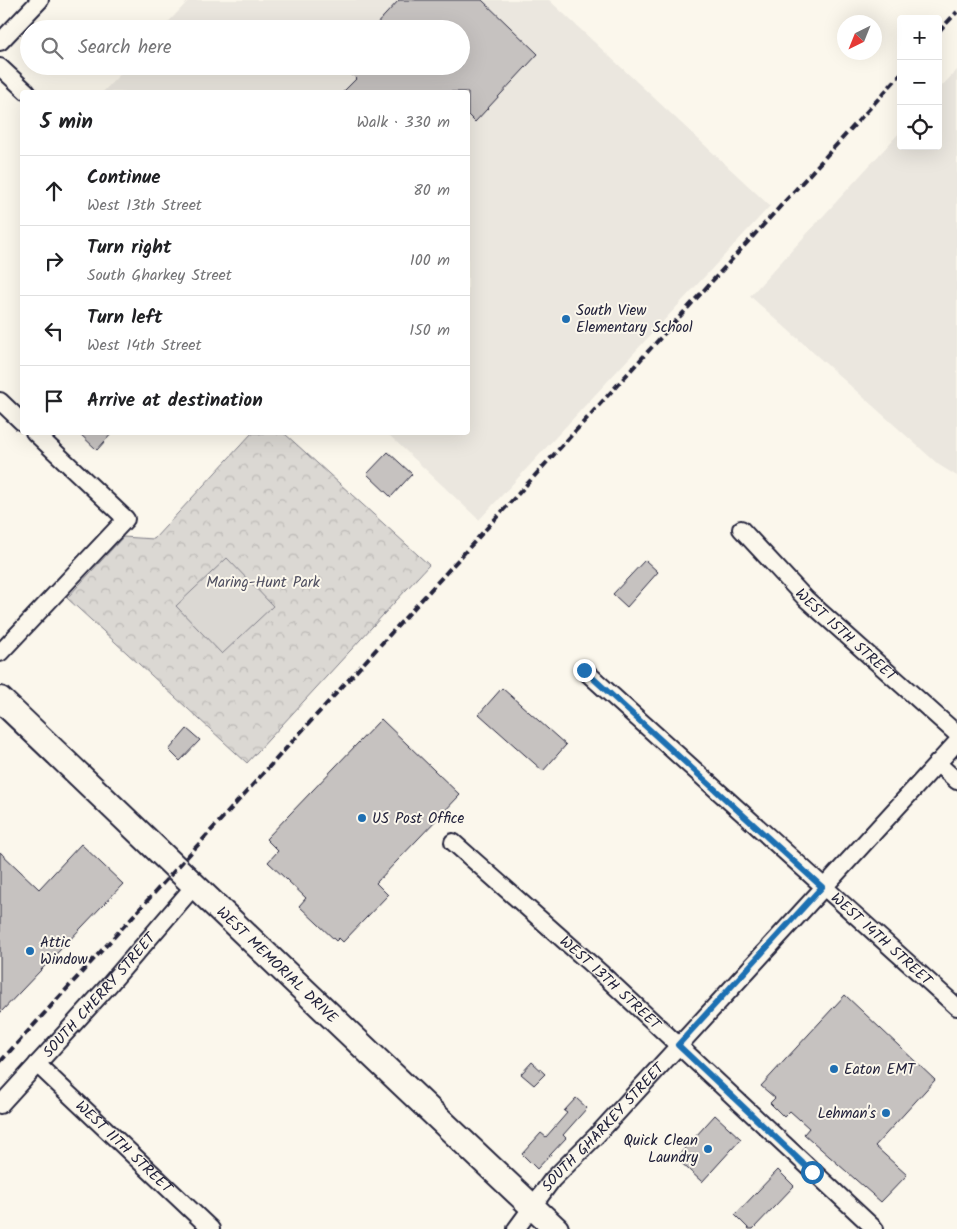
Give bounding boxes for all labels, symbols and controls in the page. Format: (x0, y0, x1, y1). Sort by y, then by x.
north arrow (837, 15, 882, 60)
map controls (897, 15, 942, 150)
button: + (897, 15, 942, 60)
search box (20, 20, 470, 75)
text: Search here (78, 33, 172, 63)
icon: search (38, 34, 66, 62)
button: − (897, 60, 942, 105)
button: locate (897, 105, 942, 150)
text: 5 min (40, 106, 93, 139)
text: Walk · 330 m (357, 110, 450, 135)
text: Continue (87, 163, 160, 193)
icon: ahead (40, 177, 68, 205)
text: 80 m (413, 178, 450, 203)
text: West 13th Street (87, 193, 202, 218)
text: Turn right (87, 233, 172, 263)
icon: right (40, 247, 68, 275)
text: 100 m (410, 248, 450, 273)
text: South Gharkey Street (87, 263, 232, 288)
place label: South View Elementary School (576, 299, 693, 340)
text: Turn left (87, 303, 162, 333)
marker: South View Elementary School (560, 313, 572, 325)
icon: left (40, 317, 68, 345)
text: 150 m (409, 318, 450, 343)
text: West 14th Street (87, 333, 202, 358)
text: Arrive at destination (87, 386, 263, 416)
icon: arrive (40, 387, 68, 415)
park label: Maring-Hunt Park (206, 571, 321, 595)
street label: WEST 15TH STREET (789, 583, 903, 689)
route end (573, 659, 596, 682)
place label: US Post Office (372, 807, 465, 831)
marker: US Post Office (356, 812, 368, 824)
street label: WEST 14TH STREET (825, 887, 939, 993)
street label: WEST MEMORIAL DRIVE (210, 901, 344, 1031)
street label: SOUTH CHERRY STREET (37, 926, 163, 1064)
street label: WEST 13TH STREET (554, 930, 667, 1037)
place label: Attic Window (40, 931, 89, 972)
marker: Attic Window (24, 945, 36, 957)
street label: SOUTH GHARKEY STREET (536, 1056, 672, 1197)
place label: Eaton EMT (844, 1058, 917, 1082)
marker: Eaton EMT (828, 1063, 840, 1075)
street label: WEST 11TH STREET (69, 1095, 179, 1201)
place label: Lehman's (817, 1102, 877, 1126)
marker: Lehman's (880, 1107, 892, 1119)
place label: Quick Clean Laundry (623, 1129, 699, 1170)
marker: Quick Clean Laundry (702, 1143, 714, 1155)
route start (801, 1161, 824, 1184)

